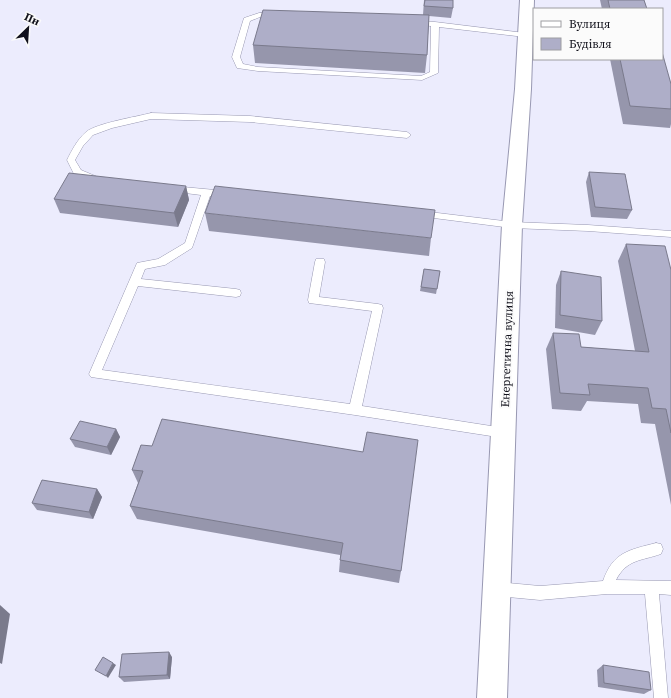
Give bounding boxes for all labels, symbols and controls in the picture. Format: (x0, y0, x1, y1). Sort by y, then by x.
north arrow (8, 8, 48, 48)
legend (533, 8, 663, 60)
text: Пн (22, 9, 42, 29)
text: Вулиця (569, 16, 610, 32)
text: Будівля (569, 36, 612, 52)
street label: Енергетична вулиця (497, 290, 517, 408)

